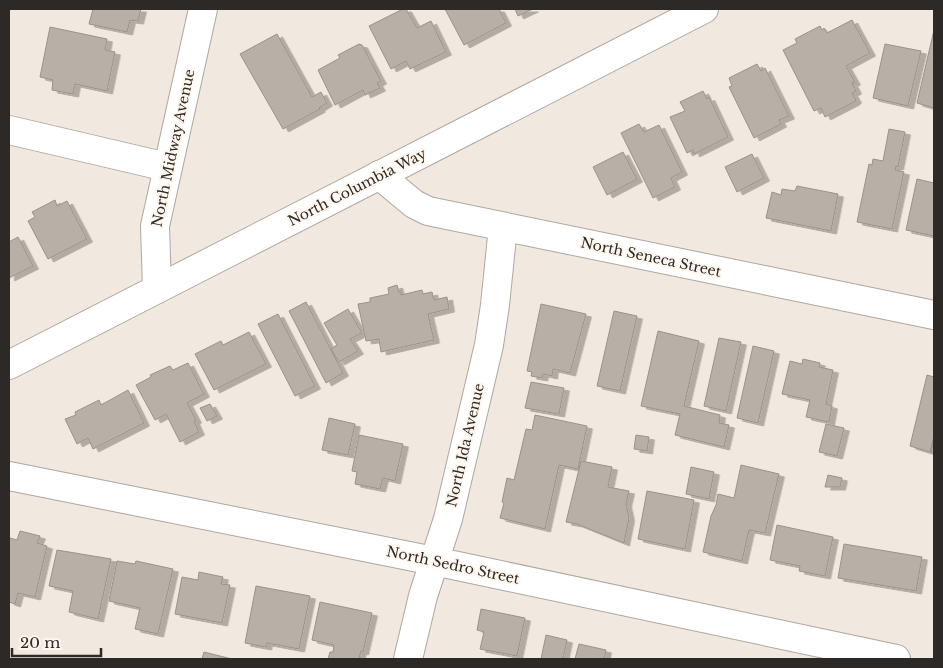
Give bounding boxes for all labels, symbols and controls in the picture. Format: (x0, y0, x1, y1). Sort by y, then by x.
street label: North Midway Avenue (147, 67, 199, 229)
street label: North Columbia Way (285, 144, 429, 230)
street label: North Seneca Street (579, 233, 723, 281)
street label: North Ida Avenue (442, 381, 488, 509)
street label: North Sedro Street (385, 542, 522, 588)
scale bar (12, 626, 101, 658)
text: 20 m (20, 633, 60, 652)

